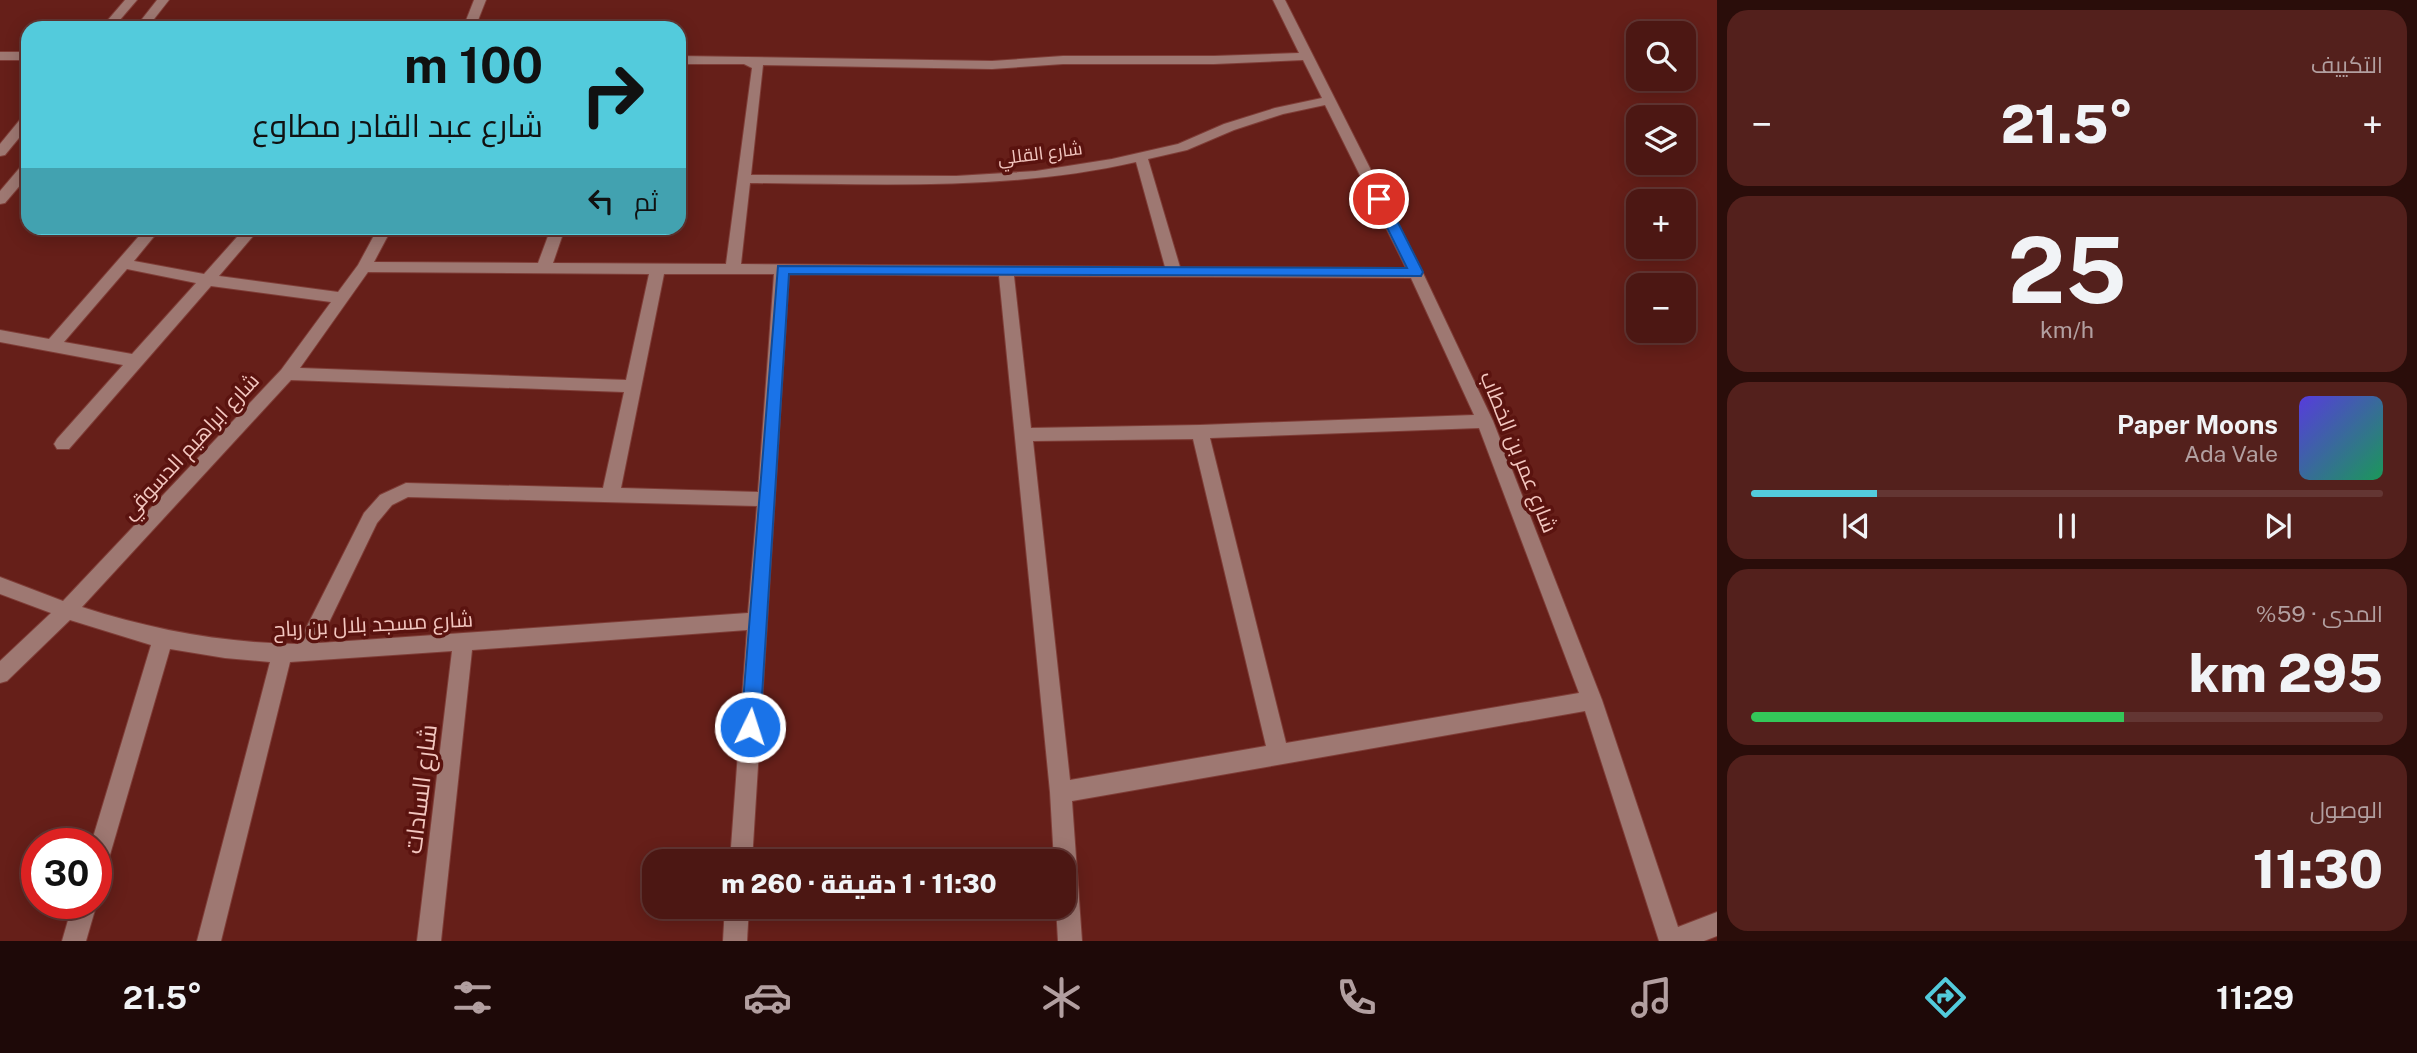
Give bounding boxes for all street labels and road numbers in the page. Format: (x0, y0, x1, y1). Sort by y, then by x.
street label: شارع القللي (997, 137, 1084, 173)
street label: شارع ابراهيم الدسوقي (116, 368, 267, 527)
street label: شارع عمر بن الخطاب (1473, 368, 1563, 537)
street label: شارع مسجد بلال بن رباح (272, 606, 474, 644)
street label: شارع السادات (398, 723, 445, 856)

